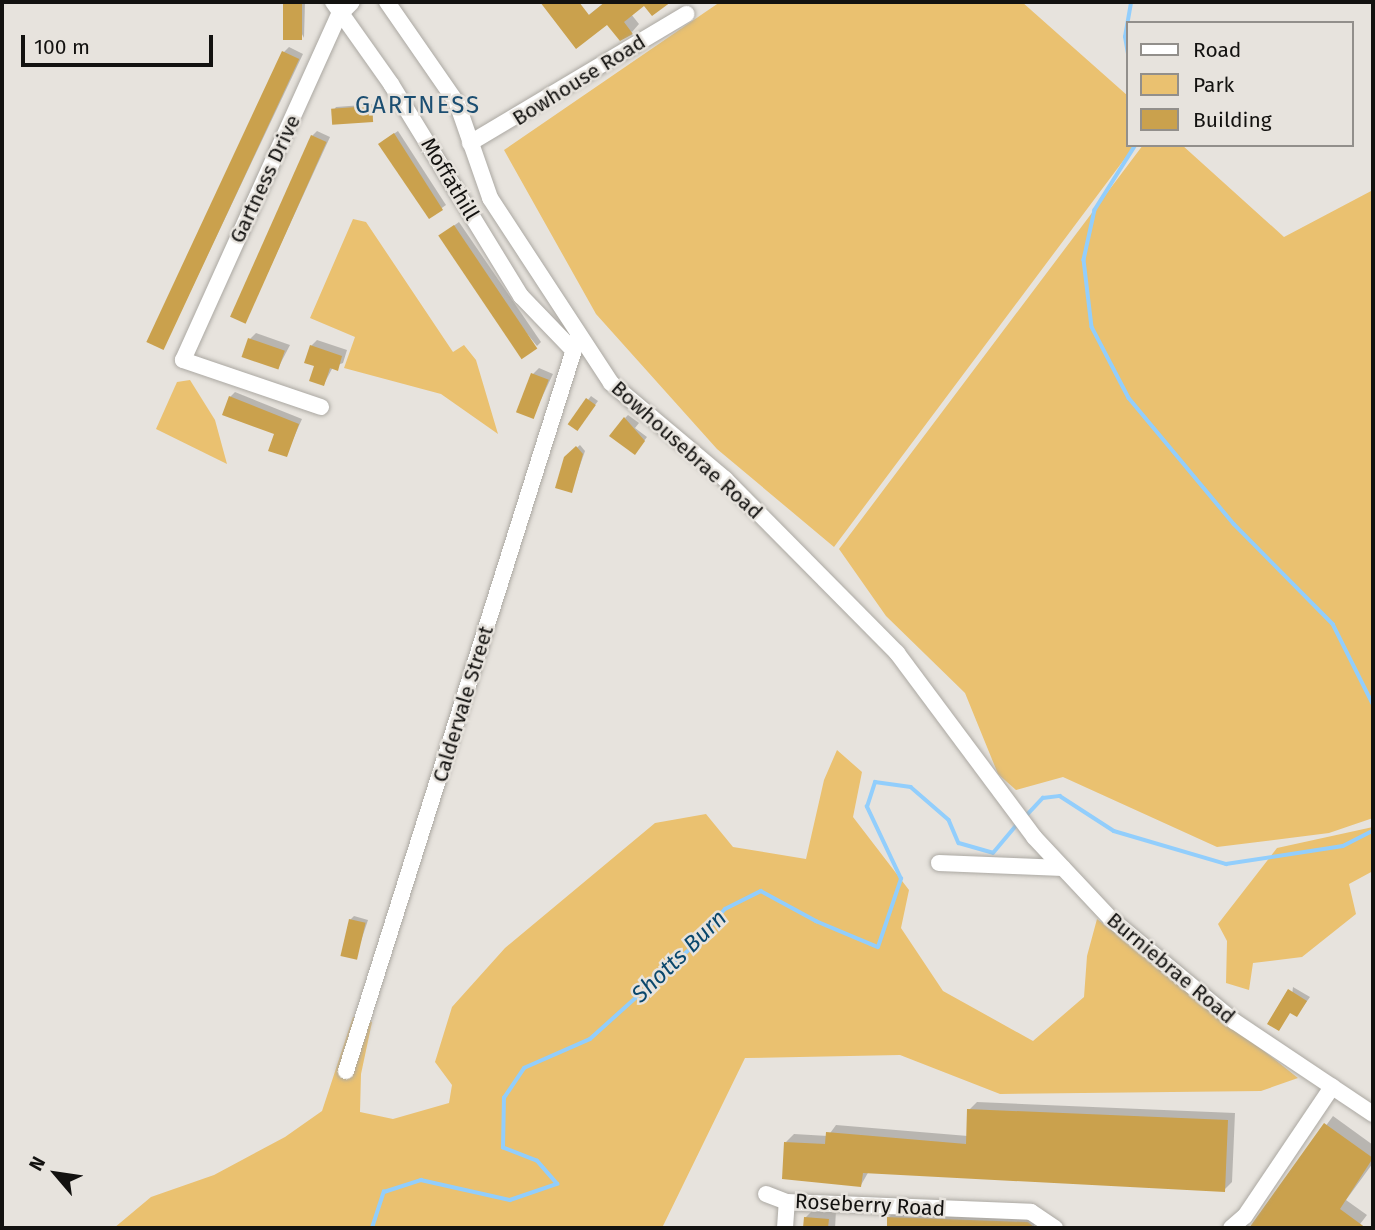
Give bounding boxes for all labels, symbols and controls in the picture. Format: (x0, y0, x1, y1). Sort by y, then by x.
scale bar (24, 21, 217, 65)
legend (1126, 21, 1354, 147)
street label: Bowhouse Road (508, 29, 650, 131)
text: 100 m (34, 34, 90, 60)
text: Road (1193, 37, 1241, 63)
text: Park (1193, 72, 1234, 98)
district label: GARTNESS (356, 92, 480, 120)
text: Building (1193, 107, 1272, 133)
street label: Gartness Drive (224, 111, 306, 247)
street label: Moffathill (416, 133, 484, 225)
street label: Bowhousebrae Road (606, 375, 768, 525)
street label: Caldervale Street (427, 623, 499, 785)
water label: Shotts Burn (626, 904, 732, 1008)
street label: Burniebrae Road (1102, 907, 1240, 1029)
north arrow (21, 1139, 91, 1209)
text: N (24, 1152, 50, 1175)
street label: Roseberry Road (794, 1188, 946, 1222)

